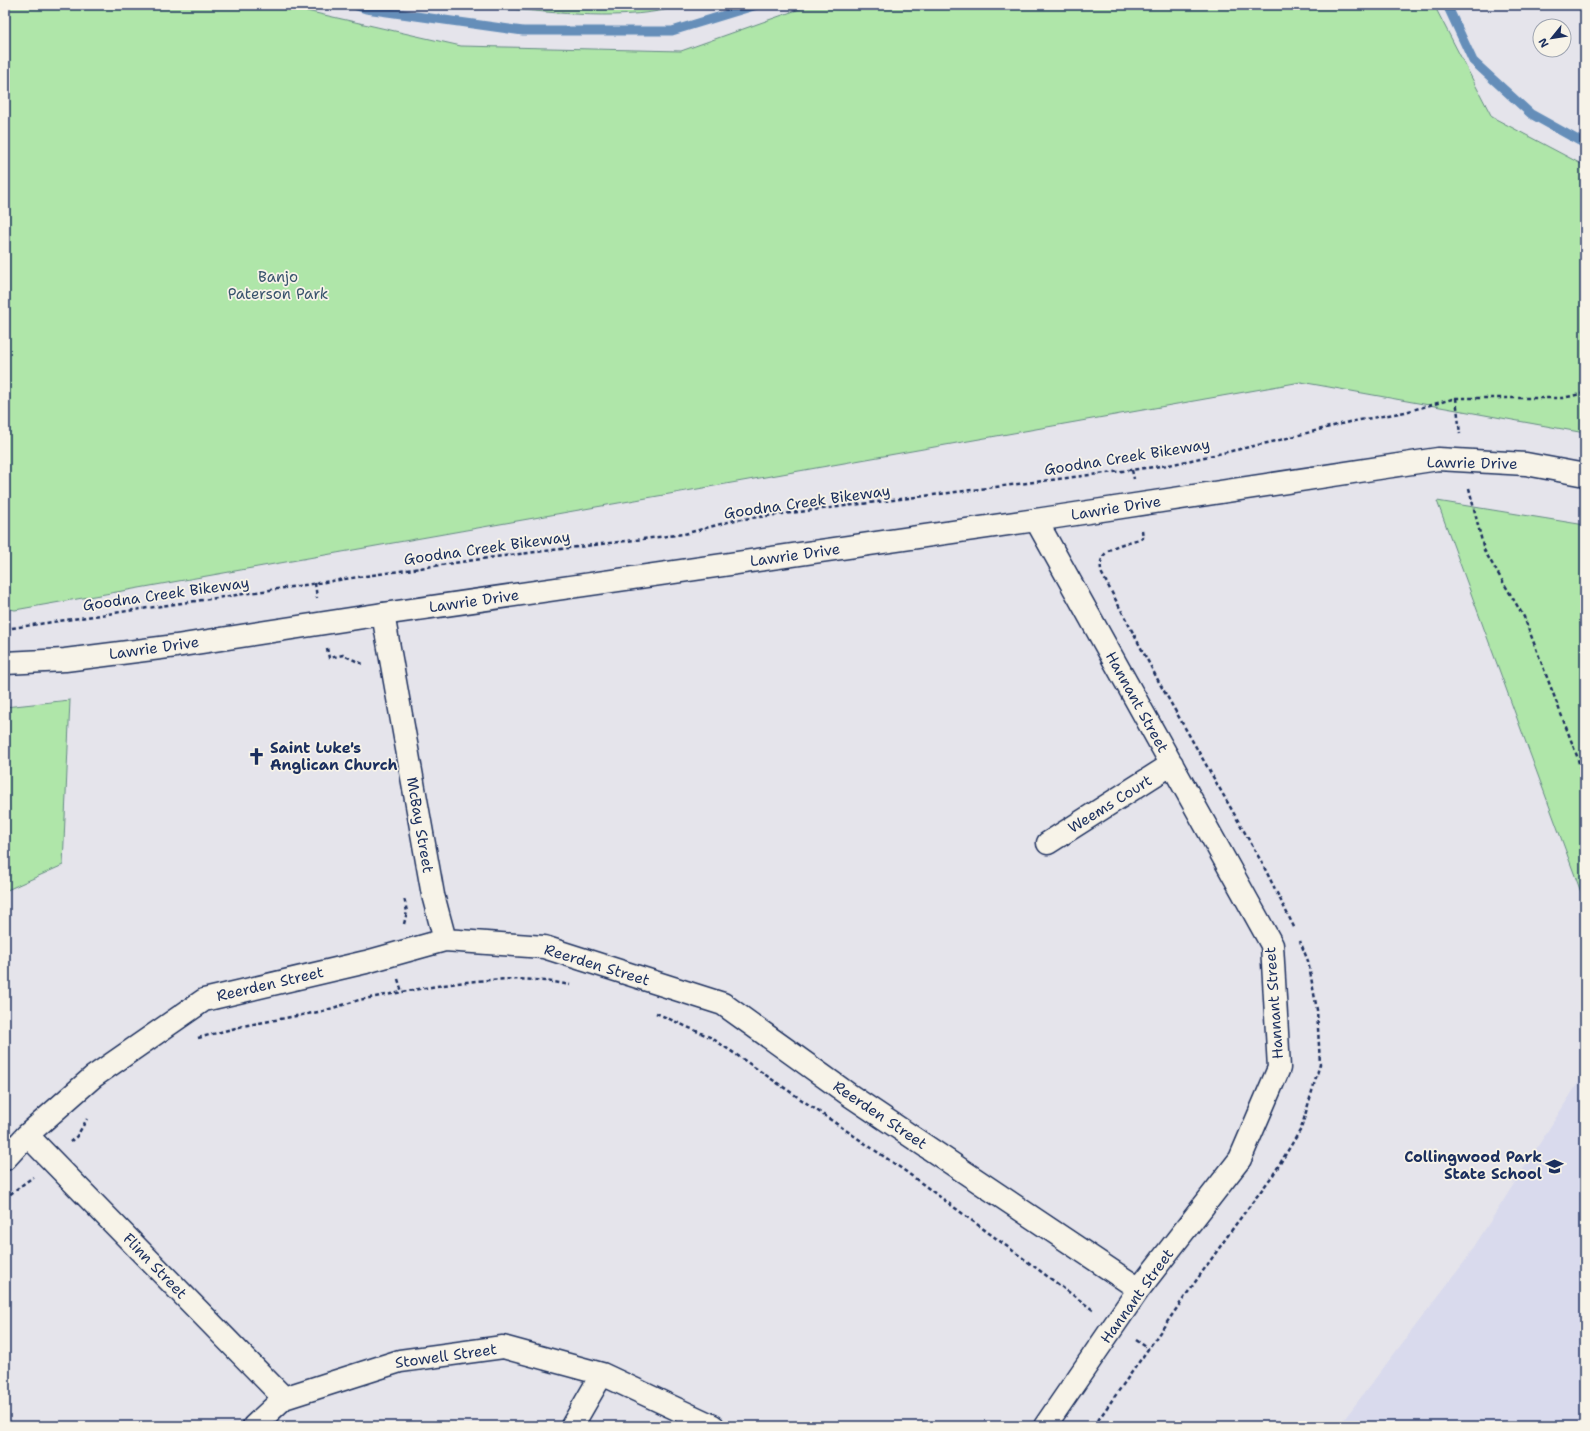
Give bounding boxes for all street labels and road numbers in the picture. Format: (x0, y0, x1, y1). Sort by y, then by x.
street label: Goodna Creek Bikeway (1043, 434, 1211, 480)
street label: Lawrie Drive (1426, 452, 1518, 474)
street label: Goodna Creek Bikeway (723, 480, 891, 524)
street label: Lawrie Drive (1070, 491, 1162, 525)
street label: Goodna Creek Bikeway (403, 526, 571, 570)
street label: Lawrie Drive (749, 539, 841, 571)
street label: Goodna Creek Bikeway (82, 572, 250, 616)
street label: Lawrie Drive (428, 585, 520, 617)
street label: Lawrie Drive (108, 632, 200, 664)
street label: Hannant Street (1101, 648, 1173, 756)
street label: Weems Court (1064, 770, 1156, 838)
street label: McBay Street (402, 775, 438, 875)
street label: Reerden Street (542, 939, 652, 991)
street label: Hannant Street (1260, 946, 1288, 1060)
street label: Reerden Street (215, 962, 325, 1006)
street label: Reerden Street (829, 1076, 931, 1154)
street label: Flinn Street (119, 1229, 191, 1303)
street label: Hannant Street (1096, 1245, 1178, 1347)
street label: Stowell Street (394, 1339, 498, 1373)

